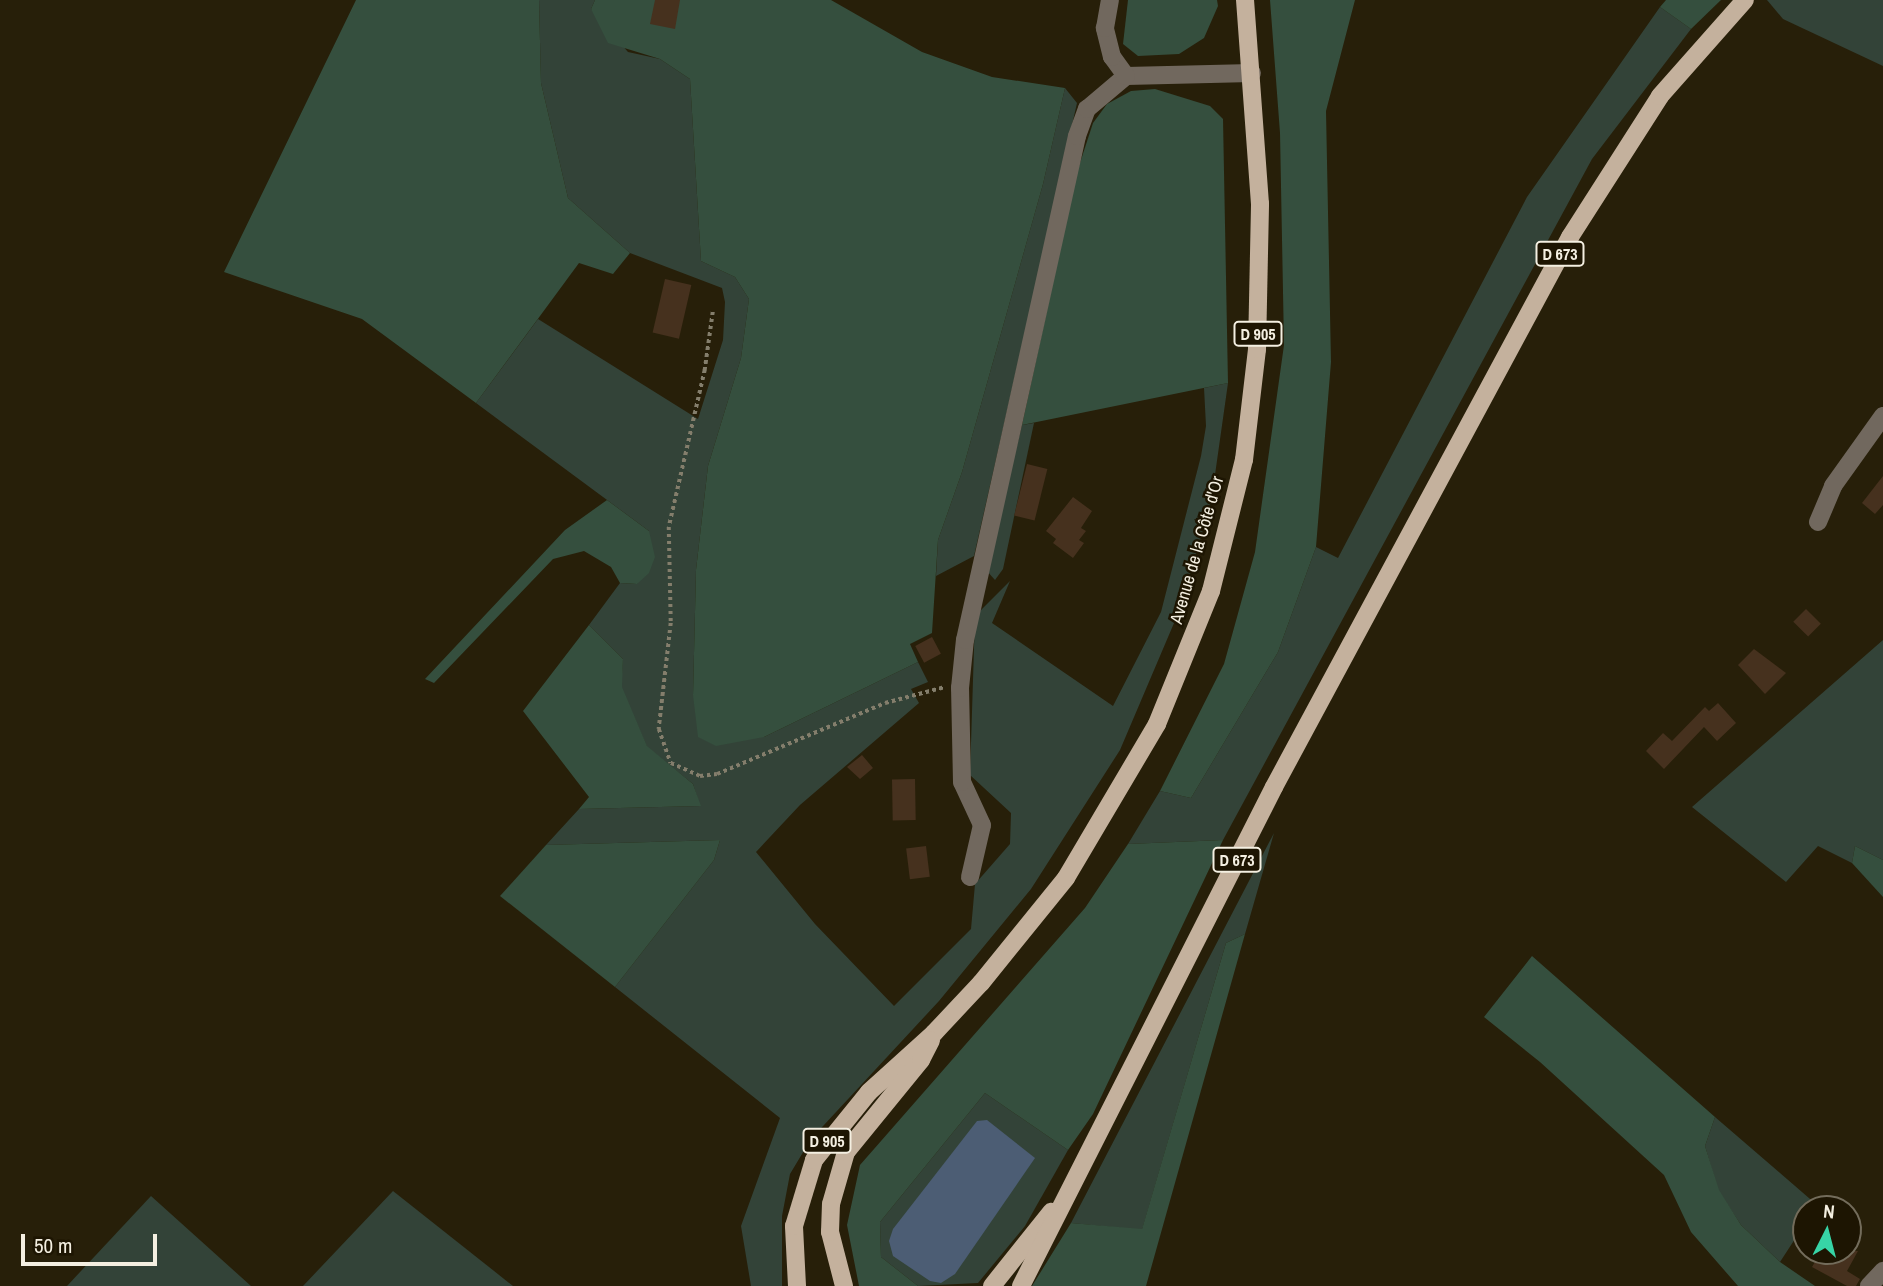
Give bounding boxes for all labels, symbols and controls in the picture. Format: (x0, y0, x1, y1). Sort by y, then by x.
road number: D 673 (1534, 242, 1586, 266)
road number: D 905 (1232, 322, 1284, 346)
street label: Avenue de la Côte d'Or (1166, 474, 1228, 626)
road number: D 673 (1211, 848, 1263, 873)
road number: D 905 (801, 1128, 853, 1154)
north arrow (1792, 1195, 1862, 1265)
text: N (1822, 1198, 1836, 1225)
scale bar (24, 1220, 161, 1264)
text: 50 m (34, 1231, 72, 1260)

